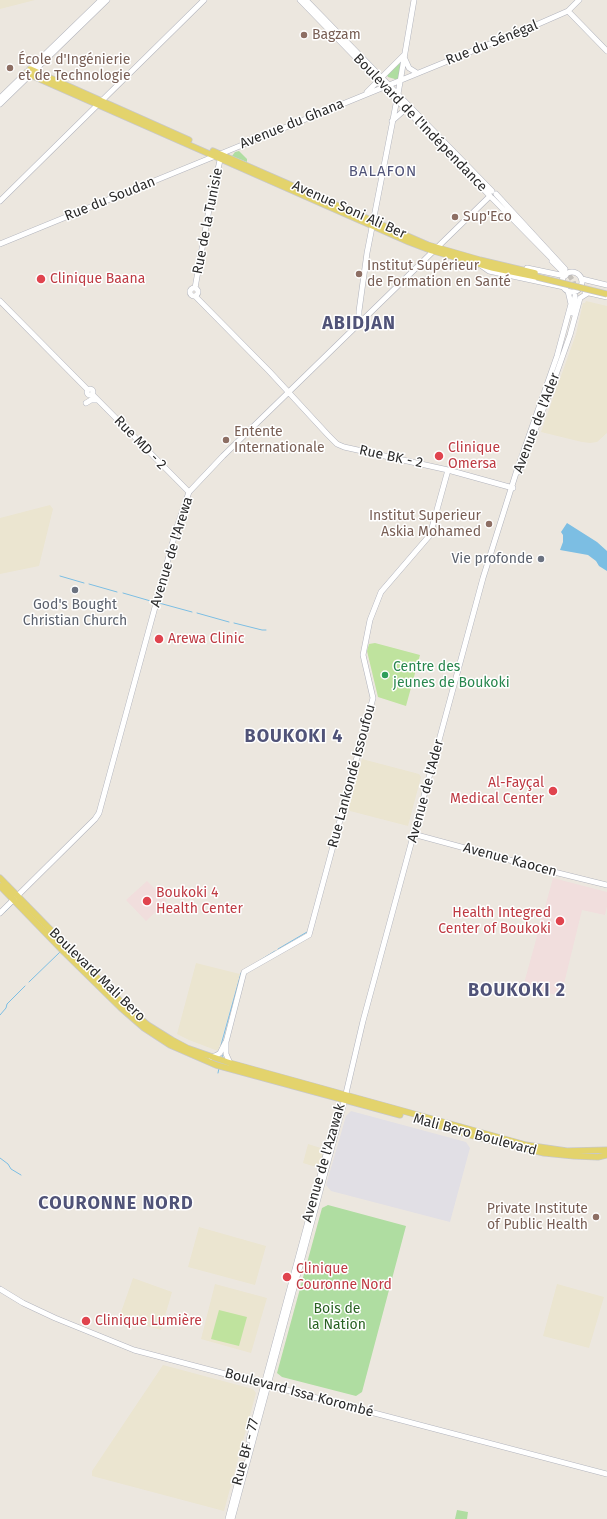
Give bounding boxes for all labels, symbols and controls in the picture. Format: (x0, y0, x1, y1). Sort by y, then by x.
street label: Rue du Sénégal (443, 17, 541, 69)
place label: Bagzam (312, 27, 361, 43)
marker: Bagzam (299, 30, 309, 40)
street label: Boulevard de l'Indépendance (350, 51, 490, 195)
place label: École d'Ingénierie et de Technologie (18, 52, 131, 84)
marker: École d'Ingénierie et de Technologie (5, 63, 15, 73)
street label: Avenue du Ghana (237, 95, 347, 153)
district label: BALAFON (349, 163, 417, 181)
street label: Rue de la Tunisie (189, 166, 227, 276)
street label: Rue du Soudan (62, 173, 158, 225)
street label: Avenue Soni Ali Ber (289, 177, 409, 243)
place label: Sup'Eco (463, 209, 512, 225)
marker: Sup'Eco (450, 212, 460, 222)
place label: Institut Supérieur de Formation en Santé (367, 258, 511, 290)
marker: Institut Supérieur de Formation en Santé (354, 269, 364, 279)
place label: Clinique Baana (50, 271, 145, 287)
marker: Clinique Baana (35, 273, 47, 285)
district label: ABIDJAN (322, 313, 396, 335)
street label: Avenue de l'Ader (510, 371, 564, 475)
street label: Rue MD - 2 (110, 413, 170, 473)
place label: Entente Internationale (234, 424, 325, 456)
marker: Entente Internationale (221, 435, 231, 445)
place label: Clinique Omersa (448, 440, 500, 472)
street label: Rue BK - 2 (358, 442, 424, 472)
marker: Clinique Omersa (433, 450, 445, 462)
street label: Avenue de l'Arewa (147, 495, 197, 609)
place label: Institut Superieur Askia Mohamed (369, 508, 481, 540)
marker: Institut Superieur Askia Mohamed (484, 519, 494, 529)
place label: Vie profonde (452, 551, 533, 567)
marker: Vie profonde (536, 554, 546, 564)
marker: God's Bought Christian Church (70, 585, 80, 595)
place label: God's Bought Christian Church (23, 597, 127, 630)
place label: Arewa Clinic (168, 631, 244, 647)
marker: Arewa Clinic (153, 633, 165, 645)
place label: Centre des jeunes de Boukoki (393, 659, 510, 692)
marker: Centre des jeunes de Boukoki (380, 670, 390, 680)
street label: Rue Lankondé Issoufou (325, 702, 379, 850)
district label: BOUKOKI 4 (245, 726, 343, 748)
street label: Avenue de l'Ader (404, 738, 448, 844)
place label: Al-Fayçal Medical Center (450, 775, 544, 808)
marker: Al-Fayçal Medical Center (547, 785, 559, 797)
street label: Avenue Kaocen (461, 839, 559, 881)
place label: Boukoki 4 Health Center (156, 885, 243, 918)
marker: Boukoki 4 Health Center (141, 895, 153, 907)
place label: Health Integred Center of Boukoki (438, 905, 551, 938)
marker: Health Integred Center of Boukoki (554, 915, 566, 927)
street label: Boulevard Mali Bero (45, 925, 149, 1025)
district label: BOUKOKI 2 (468, 980, 566, 1002)
street label: Avenue de l'Azawak (299, 1102, 349, 1224)
street label: Mali Bero Boulevard (411, 1110, 539, 1160)
district label: COURONNE NORD (38, 1193, 194, 1215)
place label: Private Institute of Public Health (487, 1201, 588, 1234)
marker: Private Institute of Public Health (591, 1212, 601, 1222)
place label: Clinique Couronne Nord (296, 1261, 392, 1294)
marker: Clinique Couronne Nord (281, 1271, 293, 1283)
park label: Bois de la Nation (308, 1301, 366, 1334)
place label: Clinique Lumière (95, 1313, 202, 1329)
marker: Clinique Lumière (80, 1315, 92, 1327)
street label: Boulevard Issa Korombé (223, 1365, 375, 1421)
street label: Rue BF - 77 (229, 1417, 263, 1487)

